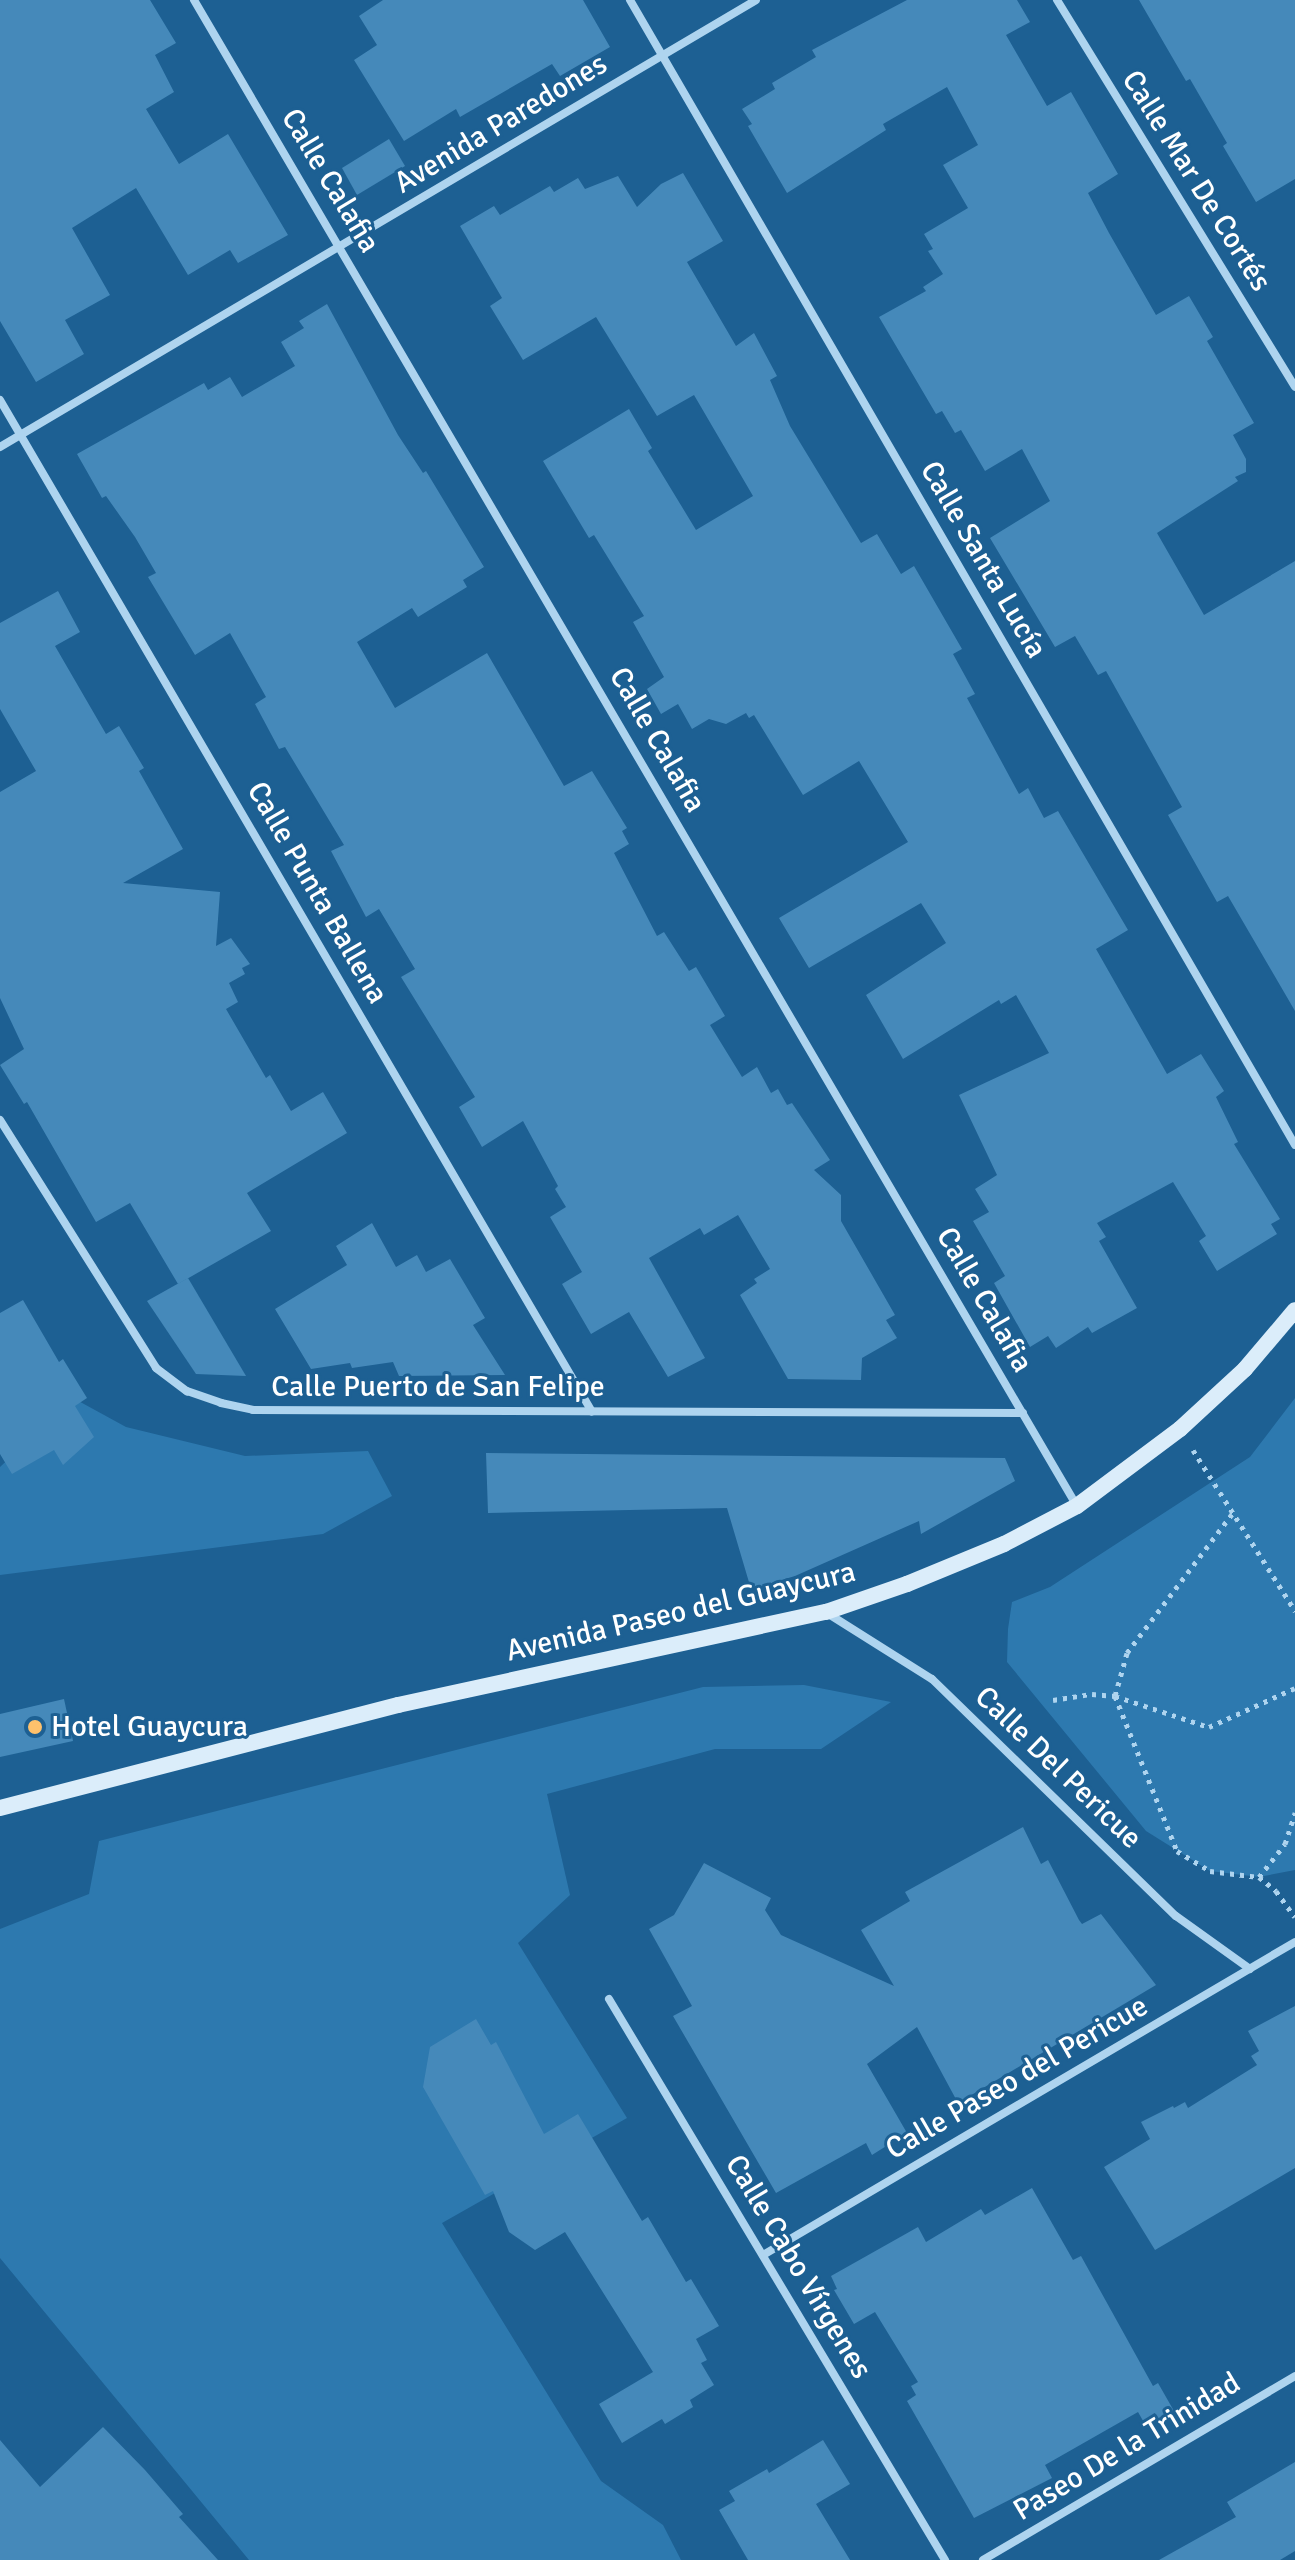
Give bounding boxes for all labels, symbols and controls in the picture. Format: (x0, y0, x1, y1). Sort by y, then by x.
street label: Avenida Paredones (388, 46, 614, 202)
street label: Calle Mar De Cortés (1114, 64, 1278, 298)
street label: Calle Calafia (273, 102, 387, 260)
street label: Calle Santa Lucía (912, 455, 1054, 665)
street label: Calle Calafia (601, 661, 713, 819)
street label: Calle Punta Ballena (239, 776, 395, 1010)
street label: Calle Calafia (928, 1221, 1040, 1379)
street label: Calle Puerto de San Felipe (271, 1369, 605, 1405)
street label: Avenida Paseo del Guaycura (503, 1554, 859, 1670)
street label: Calle Del Pericue (967, 1679, 1149, 1857)
place label: Hotel Guaycura (51, 1709, 248, 1745)
marker: Hotel Guaycura (26, 1718, 44, 1736)
street label: Calle Paseo del Pericue (880, 1988, 1154, 2168)
street label: Calle Cabo Vírgenes (717, 2149, 879, 2385)
street label: Paseo De la Trinidad (1007, 2365, 1247, 2529)

